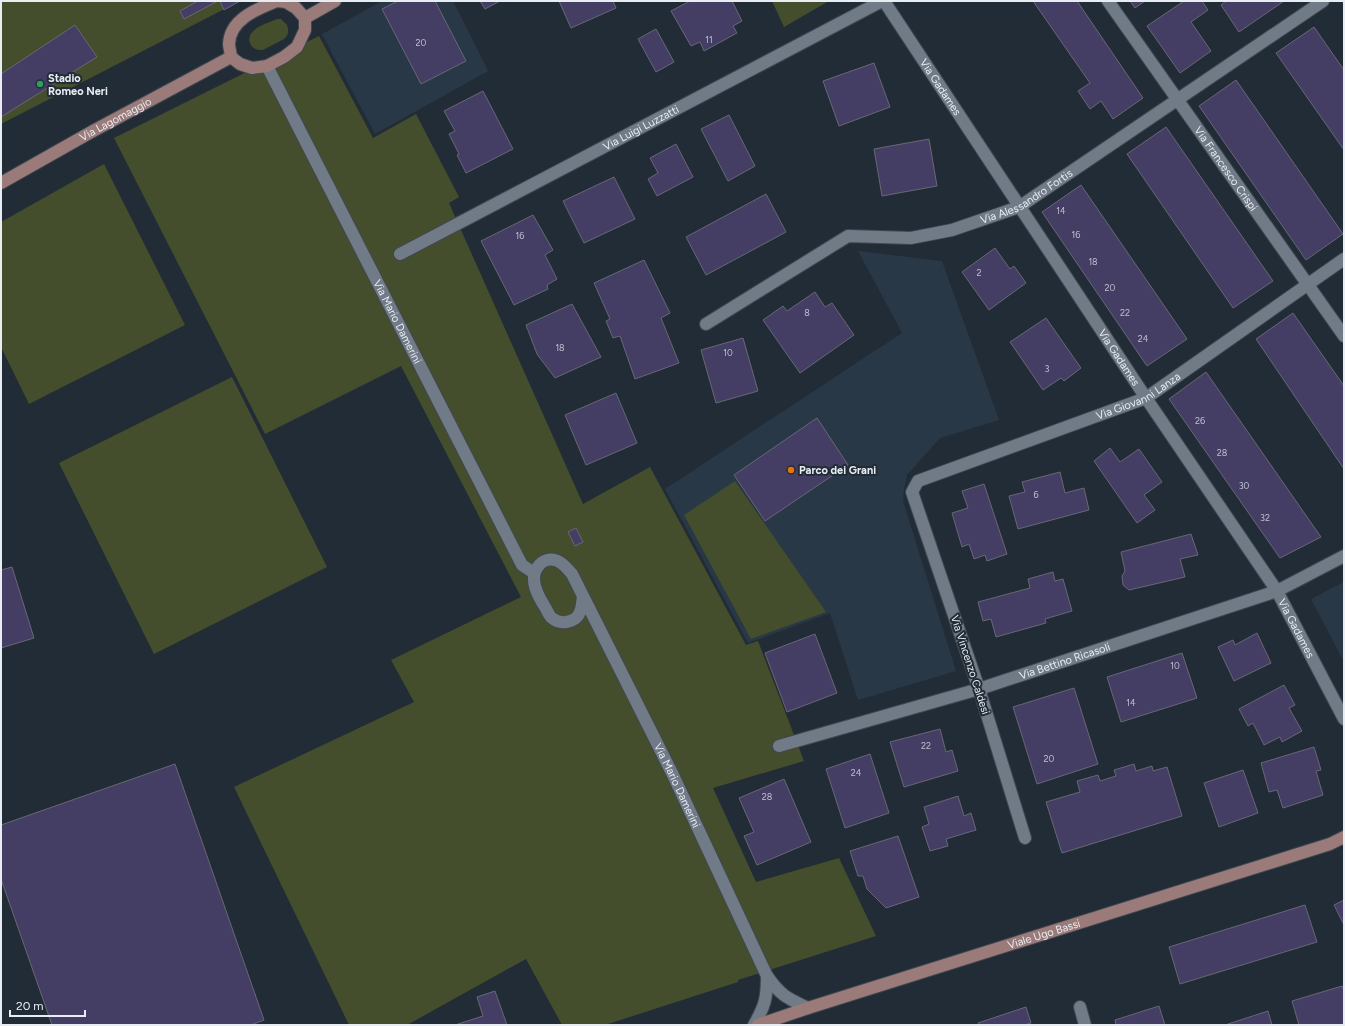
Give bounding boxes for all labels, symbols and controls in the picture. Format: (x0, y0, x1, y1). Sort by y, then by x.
house number: 11 (705, 34, 713, 45)
house number: 20 (416, 37, 427, 48)
street label: Via Gadames (917, 56, 964, 118)
place label: Stadio Romeo Neri (48, 72, 108, 98)
marker: Stadio Romeo Neri (35, 79, 45, 89)
street label: Via Lagomaggio (77, 94, 153, 144)
street label: Via Luigi Luzzatti (601, 102, 681, 153)
street label: Via Francesco Crispi (1192, 124, 1260, 213)
street label: Via Alessandro Fortis (979, 166, 1075, 226)
house number: 14 (1056, 205, 1066, 216)
house number: 16 (1072, 229, 1080, 240)
house number: 16 (516, 230, 524, 241)
house number: 18 (1088, 256, 1098, 267)
house number: 2 (976, 267, 982, 278)
street label: Via Mario Damerini (371, 277, 424, 366)
house number: 20 (1105, 282, 1116, 293)
house number: 8 (804, 307, 810, 318)
house number: 22 (1120, 307, 1130, 318)
street label: Via Gadames (1096, 327, 1143, 388)
house number: 24 (1138, 333, 1149, 344)
house number: 18 (555, 342, 565, 353)
house number: 10 (723, 347, 733, 358)
house number: 3 (1045, 363, 1050, 374)
street label: Via Giovanni Lanza (1094, 370, 1183, 422)
house number: 26 (1195, 415, 1205, 426)
house number: 28 (1217, 447, 1228, 458)
place label: Parco dei Grani (799, 464, 876, 477)
marker: Parco dei Grani (786, 465, 796, 475)
house number: 30 (1239, 480, 1250, 491)
house number: 6 (1033, 489, 1039, 500)
house number: 32 (1260, 512, 1270, 523)
street label: Via Gadames (1276, 596, 1317, 660)
street label: Via Vincenzo Caldesi (948, 614, 992, 716)
street label: Via Bettino Ricasoli (1017, 640, 1112, 682)
house number: 10 (1170, 660, 1180, 671)
house number: 14 (1126, 697, 1136, 708)
house number: 22 (921, 740, 931, 751)
street label: Via Mario Damerini (651, 741, 703, 830)
house number: 20 (1044, 753, 1055, 764)
house number: 24 (851, 767, 862, 778)
house number: 28 (762, 791, 773, 802)
street label: Viale Ugo Bassi (1006, 916, 1082, 951)
scale bar (10, 992, 85, 1018)
text: 20 m (16, 999, 44, 1013)

